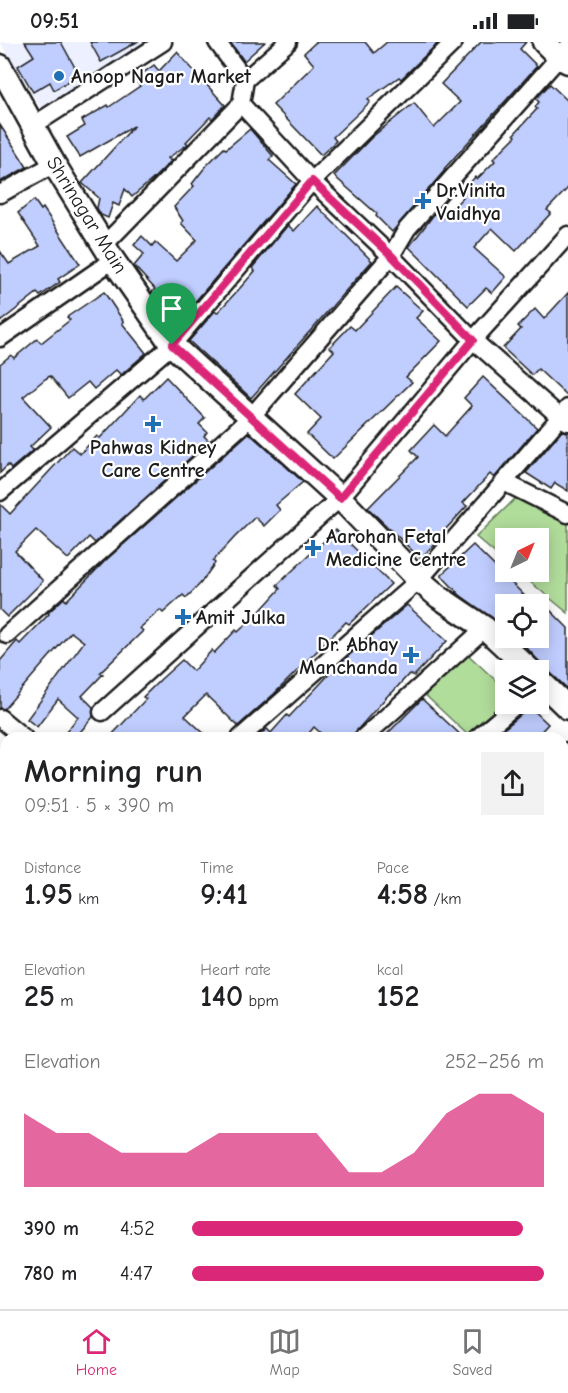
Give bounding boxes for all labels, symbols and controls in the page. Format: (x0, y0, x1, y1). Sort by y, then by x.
text: 09:51 (30, 8, 79, 34)
place label: Anoop Nagar Market (71, 65, 251, 88)
marker: Anoop Nagar Market (52, 69, 66, 83)
street label: Shrinagar Main (42, 152, 132, 278)
place label: Dr.Vinita Vaidhya (436, 179, 506, 225)
marker: Dr.Vinita Vaidhya (414, 192, 432, 210)
pin (146, 283, 197, 345)
icon: arrive (155, 292, 188, 325)
marker: Pahwas Kidney Care Centre (144, 415, 162, 433)
place label: Pahwas Kidney Care Centre (90, 436, 217, 482)
place label: Aarohan Fetal Medicine Centre (326, 525, 466, 571)
north arrow (495, 528, 549, 582)
map controls (495, 528, 549, 714)
marker: Aarohan Fetal Medicine Centre (304, 539, 322, 557)
button: locate (495, 594, 549, 648)
place label: Amit Julka (196, 606, 286, 629)
marker: Amit Julka (174, 608, 192, 626)
place label: Dr. Abhay Manchanda (299, 633, 399, 679)
marker: Dr. Abhay Manchanda (402, 646, 420, 664)
button: layers (495, 660, 549, 714)
text: Morning run (24, 752, 203, 790)
button: share (481, 752, 544, 815)
text: 09:51 · 5 × 390 m (24, 794, 174, 817)
text: Distance (24, 859, 81, 877)
text: Time (200, 859, 234, 877)
text: Pace (377, 859, 409, 877)
text: 1.95 (24, 877, 73, 912)
text: 9:41 (200, 877, 248, 912)
text: 4:58 (377, 877, 428, 912)
text: km (73, 890, 99, 908)
text: /km (428, 890, 462, 908)
text: Elevation (24, 961, 85, 979)
text: Heart rate (200, 961, 271, 979)
text: kcal (377, 961, 404, 979)
text: 25 (24, 979, 55, 1014)
text: 140 (200, 979, 243, 1014)
text: 152 (377, 979, 419, 1014)
text: m (55, 992, 73, 1010)
text: bpm (243, 992, 279, 1010)
text: Elevation (24, 1050, 101, 1073)
text: 252–256 m (445, 1050, 544, 1073)
text: 390 m (24, 1217, 79, 1240)
text: 4:52 (120, 1217, 155, 1240)
text: 780 m (24, 1262, 77, 1285)
text: 4:47 (120, 1262, 152, 1285)
tab: Home (76, 1325, 117, 1379)
tab: Map (268, 1325, 301, 1379)
tab: Saved (452, 1325, 492, 1379)

